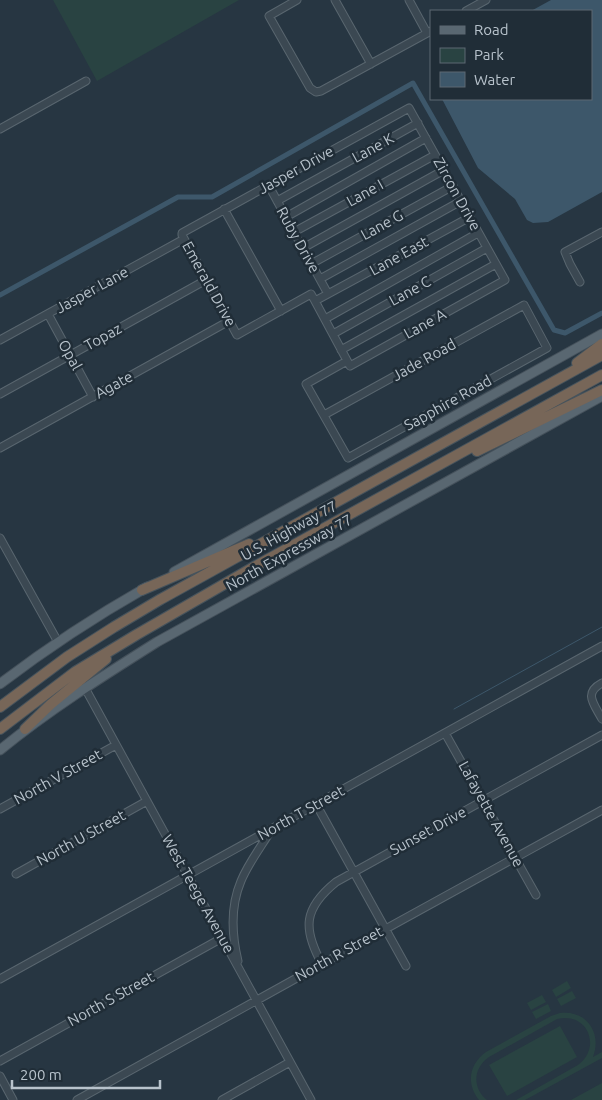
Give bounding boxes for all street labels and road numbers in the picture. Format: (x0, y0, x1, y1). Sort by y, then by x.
street label: Lane K (349, 129, 396, 166)
street label: Jasper Drive (255, 142, 336, 197)
street label: Zircon Drive (430, 154, 485, 233)
street label: Lane I (343, 176, 386, 210)
street label: Ruby Drive (273, 204, 324, 276)
street label: Lane G (358, 206, 406, 243)
street label: Lane East (367, 233, 431, 279)
street label: Emerald Drive (179, 238, 240, 329)
street label: Jasper Lane (53, 263, 131, 316)
street label: Lane C (386, 272, 433, 309)
street label: Lane A (401, 305, 449, 342)
street label: Topaz (81, 319, 124, 354)
street label: Jade Road (389, 335, 459, 384)
street label: Opal (55, 337, 86, 373)
street label: Agate (92, 367, 135, 402)
street label: Sapphire Road (401, 372, 494, 434)
street label: U.S. Highway 77 (238, 497, 340, 564)
street label: North Expressway 77 (223, 511, 355, 594)
street label: North V Street (11, 745, 105, 808)
street label: Lafayette Avenue (455, 758, 528, 870)
street label: North T Street (254, 782, 347, 843)
street label: Sunset Drive (387, 803, 469, 858)
street label: North U Street (34, 806, 128, 869)
street label: West Teege Avenue (159, 832, 238, 956)
street label: North R Street (292, 922, 386, 985)
street label: North S Street (65, 968, 157, 1029)

